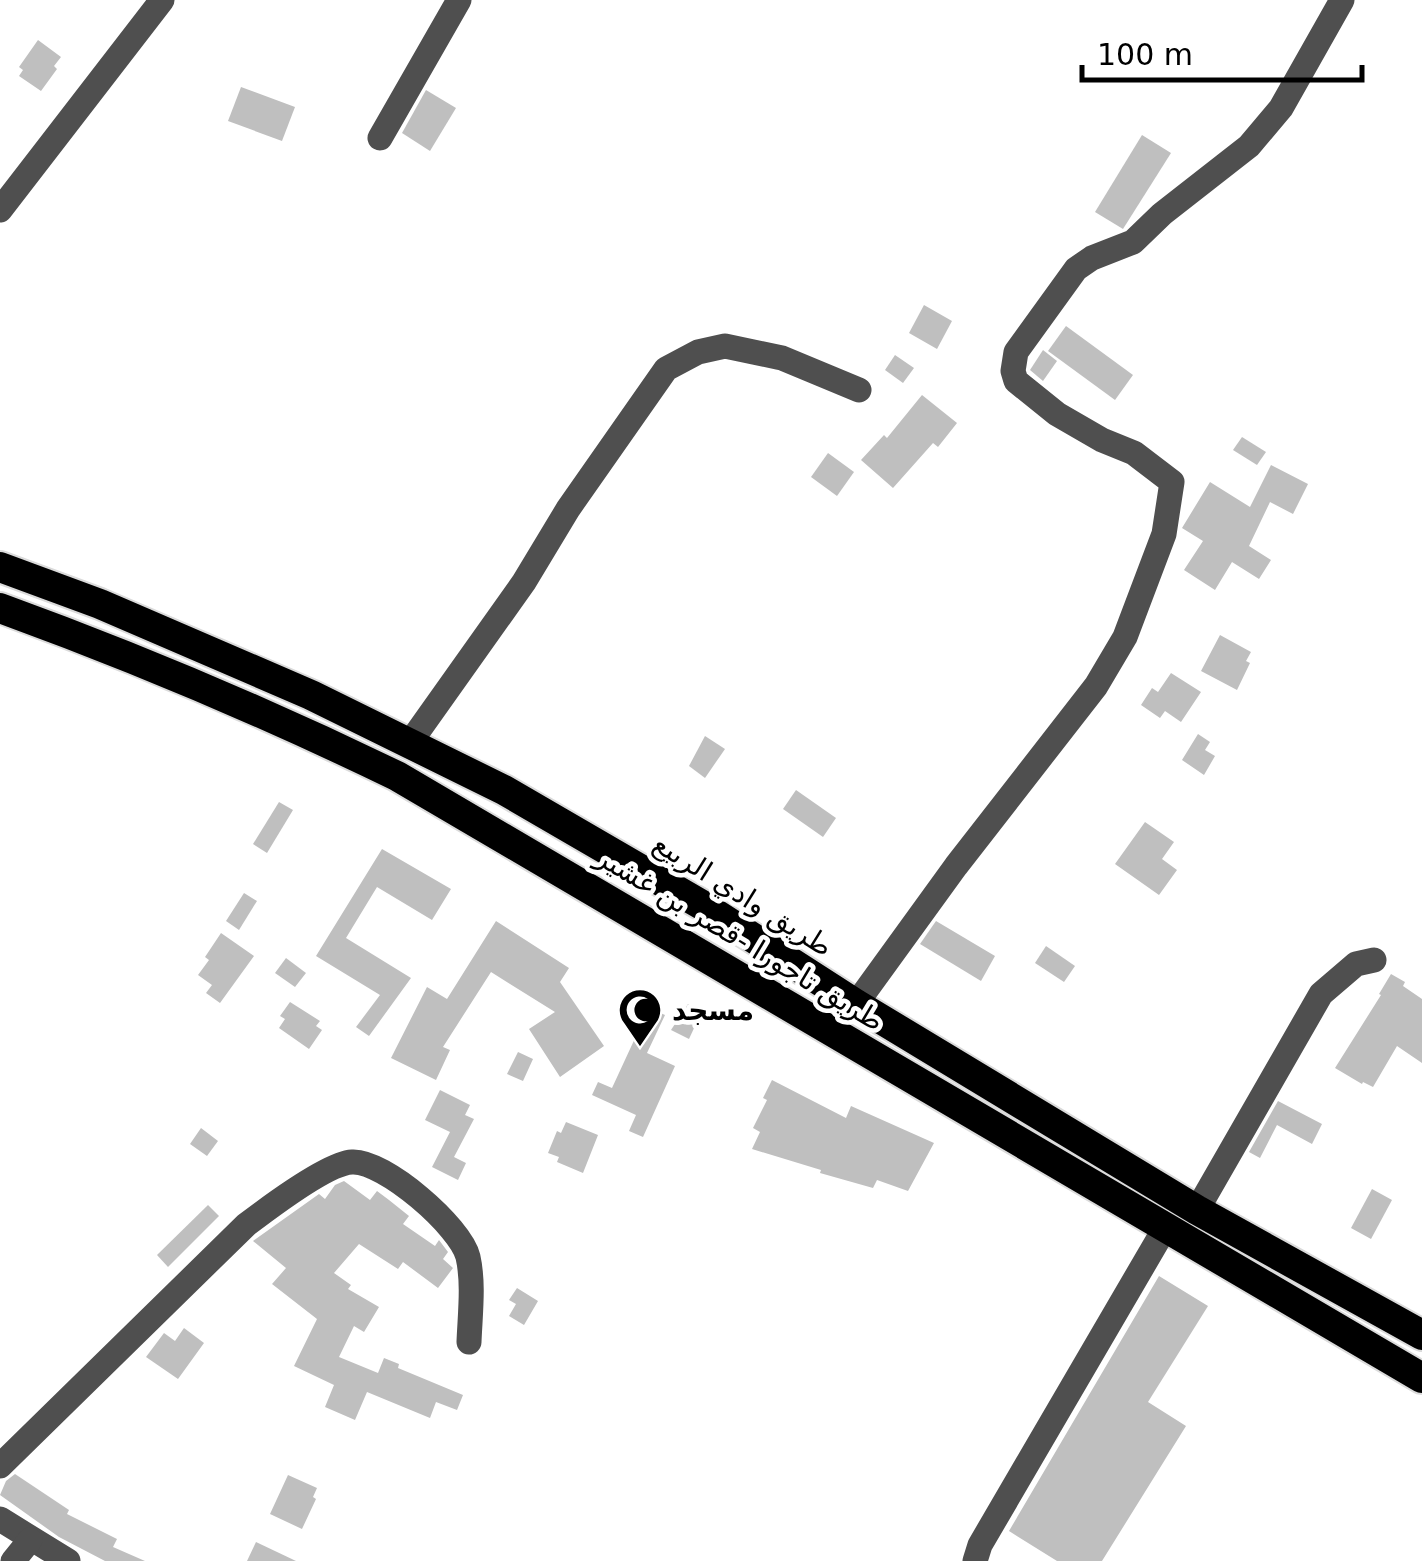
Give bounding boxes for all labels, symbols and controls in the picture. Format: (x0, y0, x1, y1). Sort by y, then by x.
scale bar (1082, 20, 1362, 82)
text: 100 m (1097, 37, 1193, 72)
street label: طريق وادي الربيع (647, 827, 839, 963)
street label: طريق تاجورا -قصر بن غشير (588, 839, 890, 1038)
mosque icon: مسجد (617, 987, 663, 1048)
place label: مسجد (672, 994, 754, 1027)

